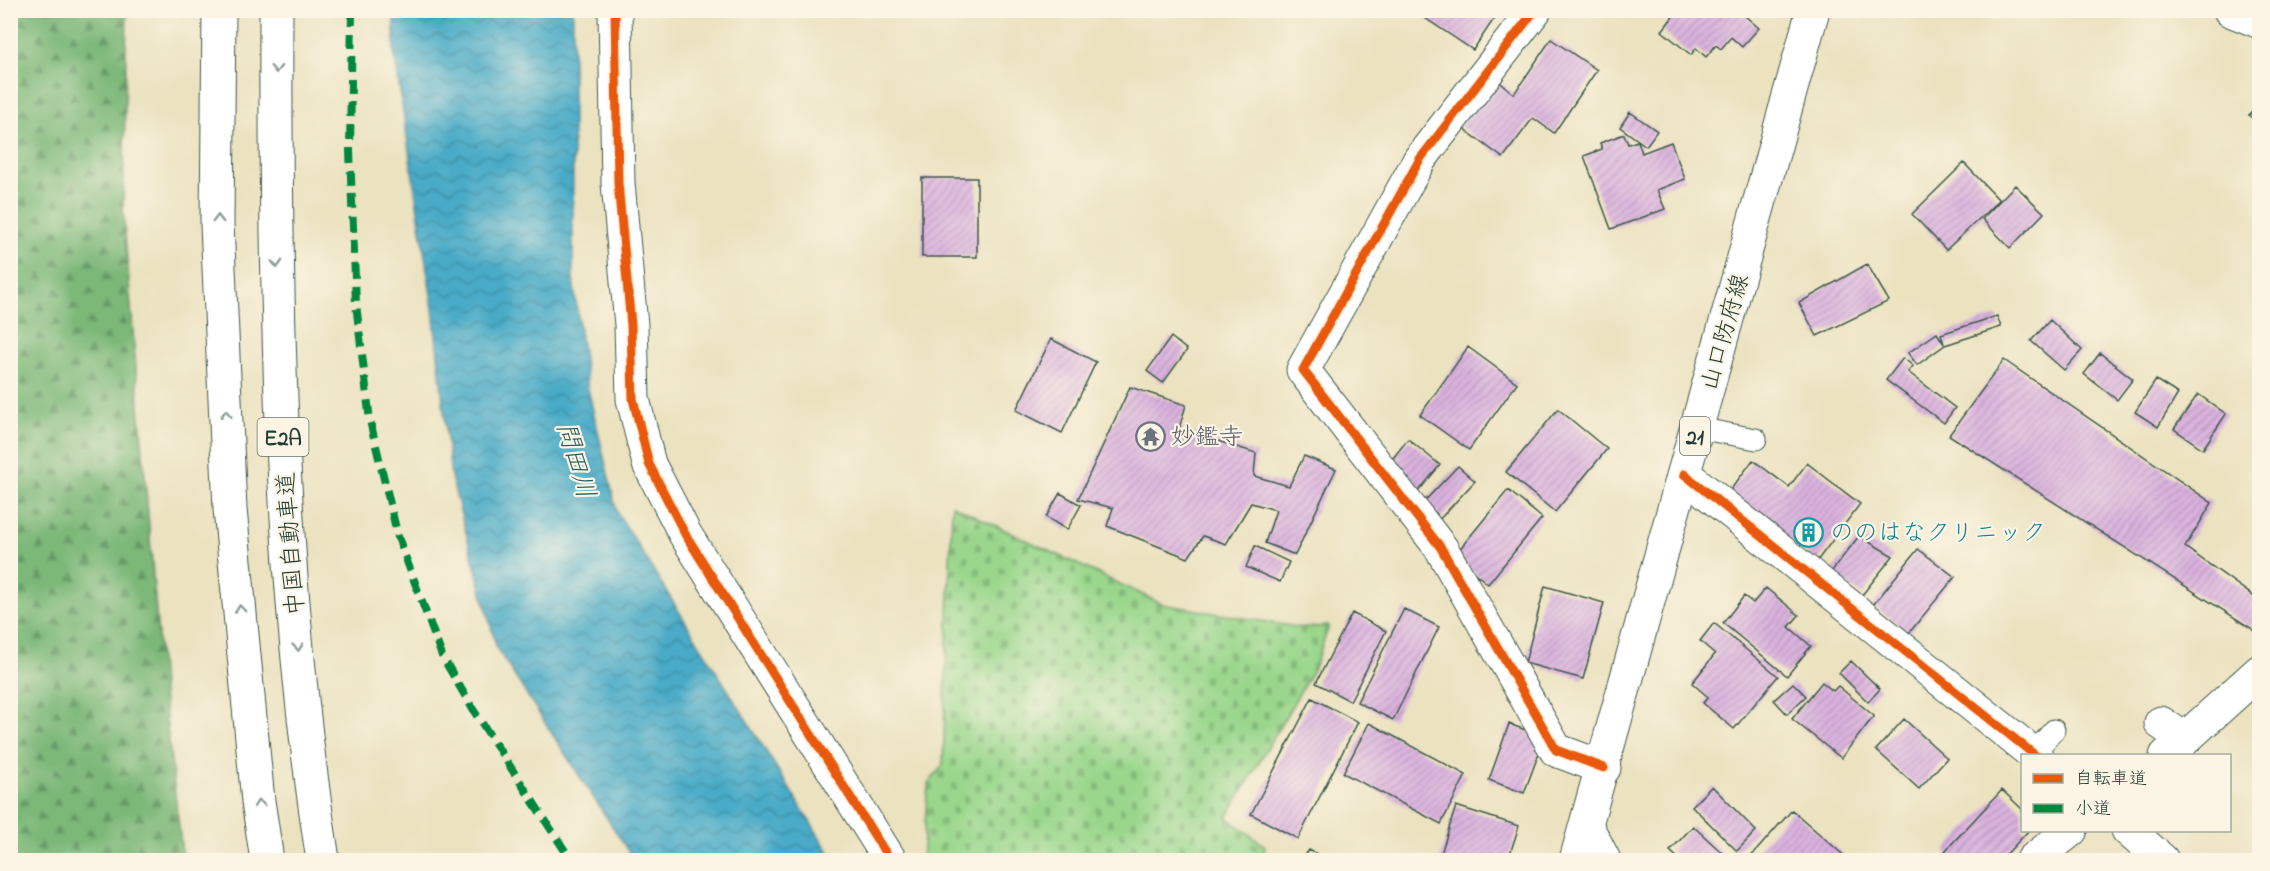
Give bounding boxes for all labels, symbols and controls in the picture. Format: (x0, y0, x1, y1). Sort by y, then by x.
one-way arrow (269, 64, 282, 73)
one-way arrow (211, 215, 224, 224)
one-way arrow (270, 259, 283, 268)
street label: 山口防府線 (1693, 270, 1760, 395)
one-way arrow (219, 410, 232, 419)
road number: 21 (1680, 417, 1710, 455)
road number: E2A (258, 418, 308, 456)
water label: 問田川 (545, 418, 603, 504)
temple icon: 妙鑑寺 (1134, 420, 1166, 452)
place label: 妙鑑寺 (1171, 421, 1243, 456)
street label: 中国自動車道 (270, 471, 315, 617)
building icon: ののはなクリニック (1793, 516, 1825, 548)
place label: ののはなクリニック (1830, 517, 2046, 552)
one-way arrow (234, 604, 247, 613)
one-way arrow (291, 643, 304, 652)
legend (2021, 754, 2231, 832)
text: 自転車道 (2075, 767, 2147, 793)
text: 小道 (2075, 797, 2111, 823)
one-way arrow (253, 798, 265, 807)

